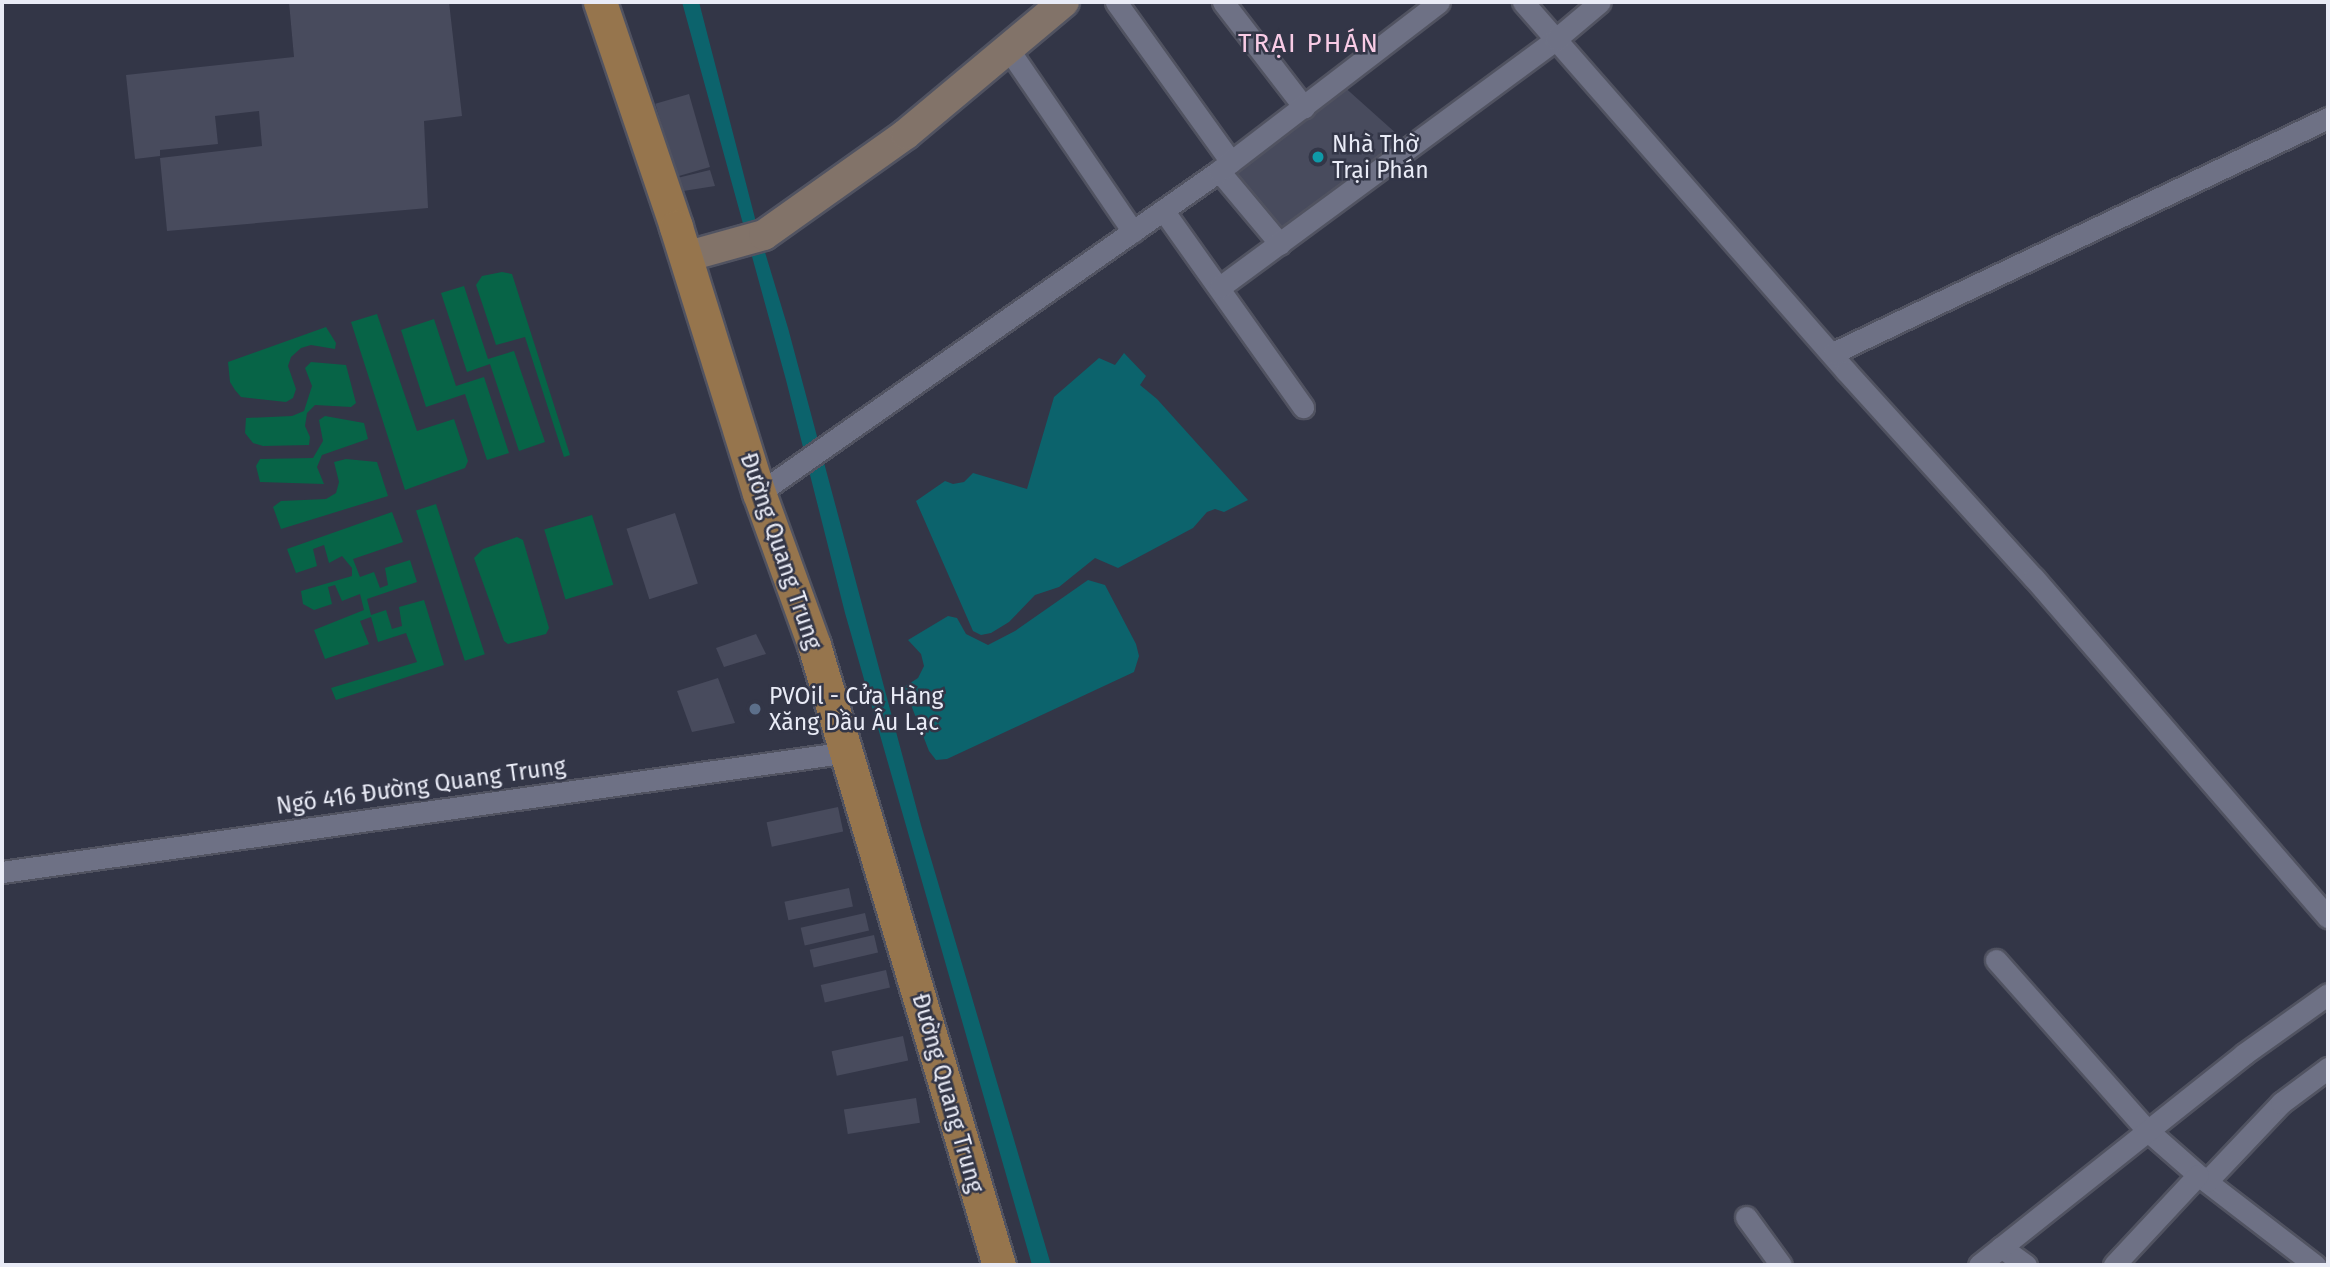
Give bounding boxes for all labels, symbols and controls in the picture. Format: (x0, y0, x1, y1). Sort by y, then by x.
district label: TRẠI PHÁN (1239, 28, 1379, 60)
place label: Nhà Thờ Trại Phán (1332, 130, 1429, 184)
marker: Nhà Thờ Trại Phán (1310, 149, 1326, 165)
street label: Đường Quang Trung (734, 449, 828, 653)
place label: PVOil - Cửa Hàng Xăng Dầu Âu Lạc (769, 682, 943, 736)
marker: PVOil - Cửa Hàng Xăng Dầu Âu Lạc (747, 701, 763, 717)
street label: Ngõ 416 Đường Quang Trung (275, 752, 567, 820)
street label: Đường Quang Trung (906, 990, 990, 1196)

